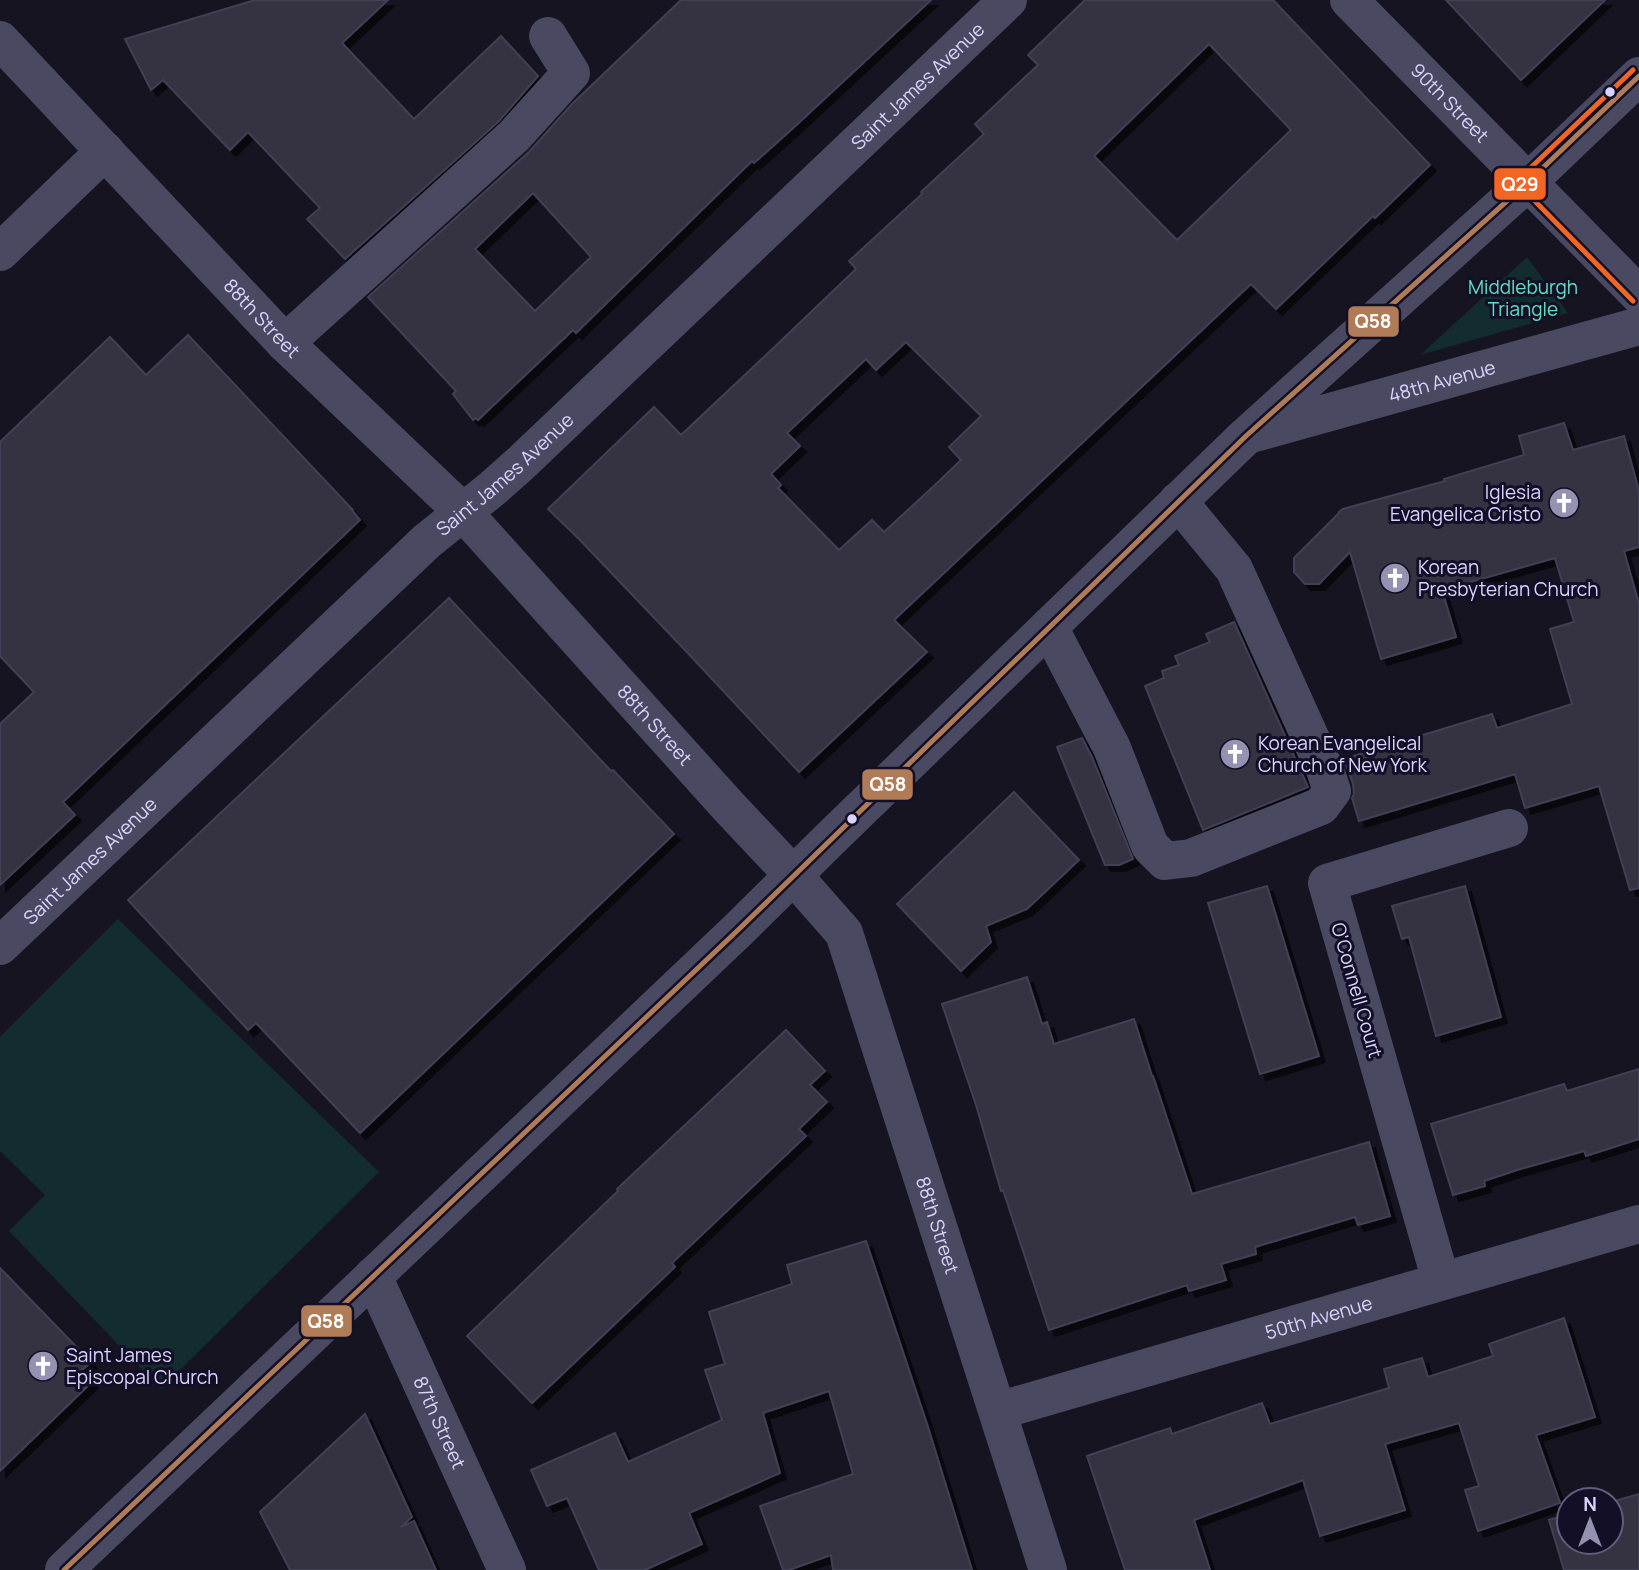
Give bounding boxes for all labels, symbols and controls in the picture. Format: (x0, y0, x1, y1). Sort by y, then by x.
street label: Saint James Avenue (845, 16, 990, 156)
street label: 90th Street (1405, 57, 1495, 148)
unlabelled marker (1603, 85, 1617, 99)
line badge: Q29 (1493, 167, 1547, 201)
text: Q29 (1501, 171, 1539, 197)
street label: 88th Street (218, 273, 306, 364)
park label: Middleburgh Triangle (1468, 274, 1578, 322)
line badge: Q58 (1347, 305, 1400, 338)
text: Q58 (1354, 308, 1392, 334)
street label: 48th Avenue (1385, 354, 1498, 408)
street label: Saint James Avenue (431, 407, 579, 542)
place label: Iglesia Evangelica Cristo (1390, 479, 1541, 527)
church icon: Iglesia Evangelica Cristo (1547, 486, 1581, 520)
place label: Korean Presbyterian Church (1418, 554, 1599, 602)
church icon: Korean Presbyterian Church (1378, 561, 1412, 595)
street label: 88th Street (612, 679, 698, 771)
place label: Korean Evangelical Church of New York (1258, 730, 1427, 778)
church icon: Korean Evangelical Church of New York (1218, 737, 1252, 771)
line badge: Q58 (861, 768, 914, 801)
text: Q58 (869, 771, 907, 797)
street label: Saint James Avenue (18, 791, 162, 930)
unlabelled marker (845, 812, 859, 826)
street label: O'Connell Court (1325, 919, 1389, 1061)
street label: 88th Street (910, 1173, 965, 1277)
street label: 50th Avenue (1262, 1290, 1375, 1345)
line badge: Q58 (300, 1304, 353, 1338)
text: Q58 (307, 1308, 345, 1334)
place label: Saint James Episcopal Church (66, 1342, 219, 1390)
church icon: Saint James Episcopal Church (26, 1349, 60, 1383)
street label: 87th Street (407, 1372, 472, 1473)
north arrow (1555, 1486, 1625, 1556)
text: N (1583, 1491, 1597, 1517)

